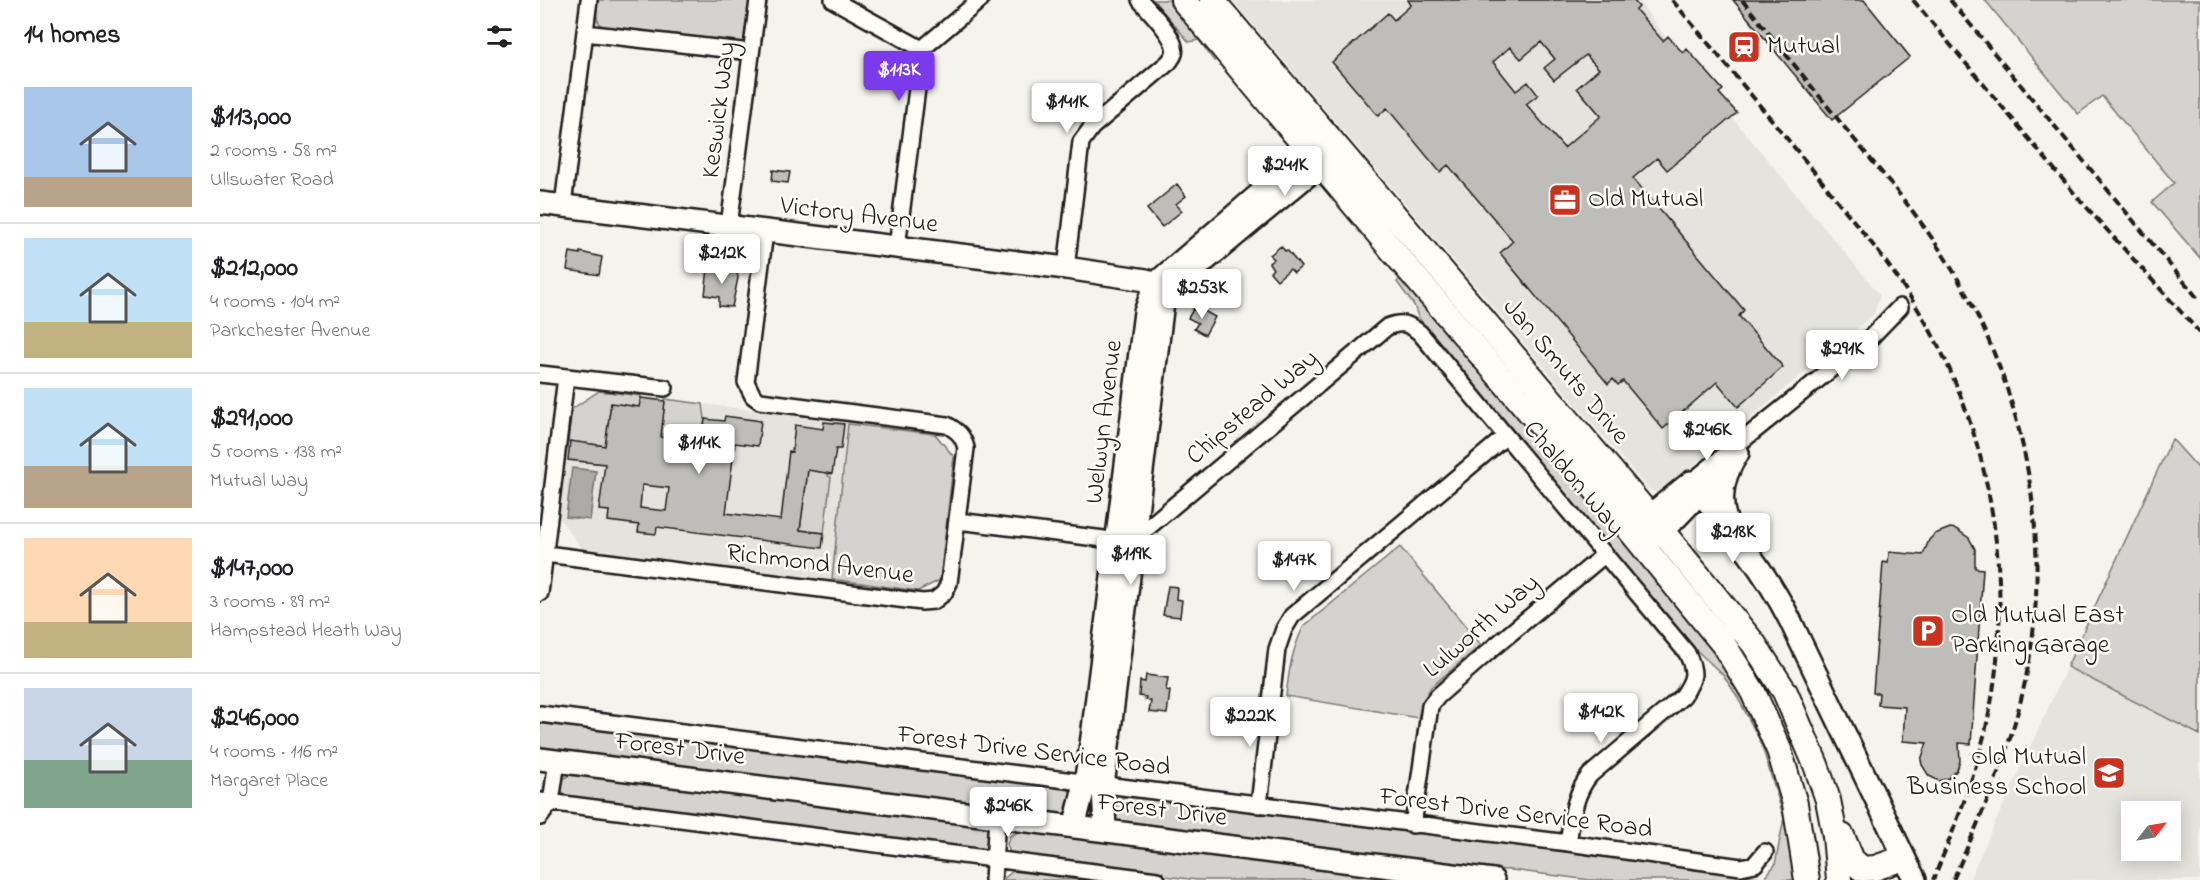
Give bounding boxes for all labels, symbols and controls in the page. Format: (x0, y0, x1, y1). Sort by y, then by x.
text: 14 homes (24, 17, 120, 55)
icon: filters (483, 20, 516, 53)
place label: Mutual (1767, 28, 1840, 66)
station icon: Mutual (1726, 29, 1762, 65)
street label: Keswick Way (693, 40, 747, 180)
pin: $113K (857, 51, 941, 102)
text: $113K (878, 56, 920, 85)
pin: $141K (1025, 83, 1109, 134)
text: $141K (1046, 88, 1088, 117)
text: $113,000 (210, 99, 291, 137)
icon: home (72, 111, 144, 183)
text: 2 rooms · 58 m² (210, 137, 337, 166)
pin: $241K (1243, 146, 1327, 197)
text: $241K (1262, 151, 1308, 180)
text: Ullswater Road (210, 166, 334, 195)
place label: Old Mutual (1588, 181, 1703, 219)
office icon: Old Mutual (1547, 182, 1583, 218)
street label: Victory Avenue (777, 187, 940, 245)
pin: $212K (680, 234, 764, 285)
text: $212K (698, 239, 746, 268)
text: $212,000 (210, 250, 298, 288)
icon: home (72, 262, 144, 334)
pin: $253K (1160, 269, 1244, 320)
text: $253K (1176, 274, 1228, 303)
text: 4 rooms · 104 m² (210, 288, 340, 317)
street label: Jan Smuts Drive (1492, 291, 1638, 454)
text: Parkchester Avenue (210, 317, 370, 346)
pin: $291K (1800, 330, 1884, 381)
text: $291K (1820, 335, 1864, 364)
street label: Welwyn Avenue (1076, 338, 1134, 506)
street label: Chipstead Way (1178, 341, 1328, 475)
text: $291,000 (210, 400, 293, 438)
pin: $246K (1665, 411, 1749, 462)
icon: home (72, 412, 144, 484)
street label: Chaldon Way (1513, 413, 1633, 545)
text: $246K (1683, 416, 1731, 445)
pin: $114K (657, 424, 741, 475)
text: $114K (678, 429, 720, 458)
text: 5 rooms · 138 m² (210, 438, 342, 467)
text: Mutual Way (210, 467, 308, 496)
pin: $218K (1691, 513, 1775, 564)
text: $218K (1710, 518, 1756, 547)
street label: Richmond Avenue (724, 535, 916, 595)
pin: $119K (1089, 535, 1173, 586)
text: $119K (1111, 540, 1151, 569)
pin: $147K (1252, 541, 1336, 592)
text: $147K (1272, 546, 1316, 575)
text: $147,000 (210, 550, 294, 588)
icon: home (72, 562, 144, 634)
street label: Lulworth Way (1415, 566, 1549, 688)
text: 3 rooms · 89 m² (210, 588, 330, 617)
place label: Old Mutual East Parking Garage (1951, 597, 2125, 665)
parking icon: Old Mutual East Parking Garage (1910, 613, 1946, 649)
text: Hampstead Heath Way (210, 617, 402, 646)
pin: $142K (1559, 693, 1643, 744)
pin: $222K (1208, 697, 1292, 748)
text: $142K (1578, 698, 1624, 727)
text: $246,000 (210, 700, 299, 738)
text: $222K (1224, 702, 1276, 731)
icon: home (72, 712, 144, 784)
street label: Forest Drive Service Road (895, 716, 1173, 788)
street label: Forest Drive (612, 723, 747, 777)
text: 4 rooms · 116 m² (210, 738, 338, 767)
place label: Old Mutual Business School (1906, 739, 2086, 807)
school or university icon: Old Mutual Business School (2091, 755, 2127, 791)
text: Margaret Place (210, 767, 328, 796)
street label: Forest Drive Service Road (1377, 778, 1655, 850)
street label: Forest Drive (1094, 784, 1229, 838)
pin: $246K (966, 787, 1050, 838)
text: $246K (984, 792, 1032, 821)
north arrow (2121, 801, 2181, 861)
map controls (2121, 801, 2181, 861)

